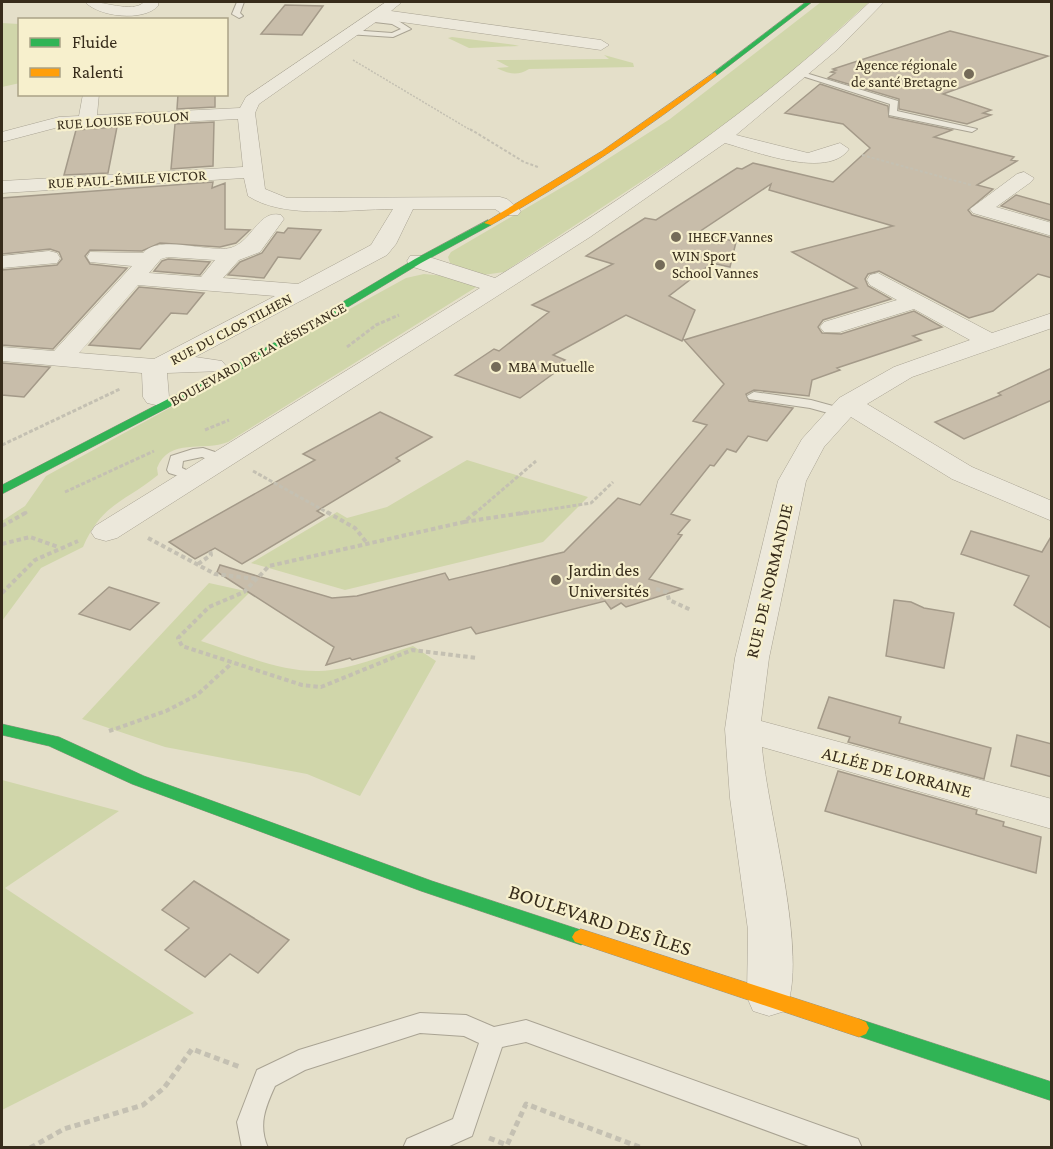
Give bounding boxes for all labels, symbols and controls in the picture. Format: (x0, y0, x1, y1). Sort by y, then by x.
legend (18, 18, 228, 96)
text: Fluide (72, 32, 117, 52)
place label: Agence régionale de santé Bretagne (851, 57, 957, 91)
text: Ralenti (72, 62, 123, 82)
marker: Agence régionale de santé Bretagne (962, 67, 976, 81)
street label: RUE LOUISE FOULON (56, 107, 190, 133)
street label: RUE PAUL-ÉMILE VICTOR (47, 167, 207, 191)
place label: IHECF Vannes (688, 229, 773, 245)
marker: IHECF Vannes (669, 230, 683, 244)
place label: WIN Sport School Vannes (672, 248, 758, 281)
marker: WIN Sport School Vannes (653, 258, 667, 272)
street label: RUE DU CLOS TILHEN (167, 290, 295, 368)
street label: BOULEVARD DE LA RÉSISTANCE (167, 299, 349, 409)
place label: MBA Mutuelle (508, 359, 595, 375)
marker: MBA Mutuelle (489, 360, 503, 374)
street label: RUE DE NORMANDIE (742, 502, 797, 660)
place label: Jardin des Universités (566, 560, 649, 601)
marker: Jardin des Universités (549, 573, 563, 587)
street label: ALLÉE DE LORRAINE (820, 742, 974, 802)
street label: BOULEVARD DES ÎLES (506, 879, 695, 961)

